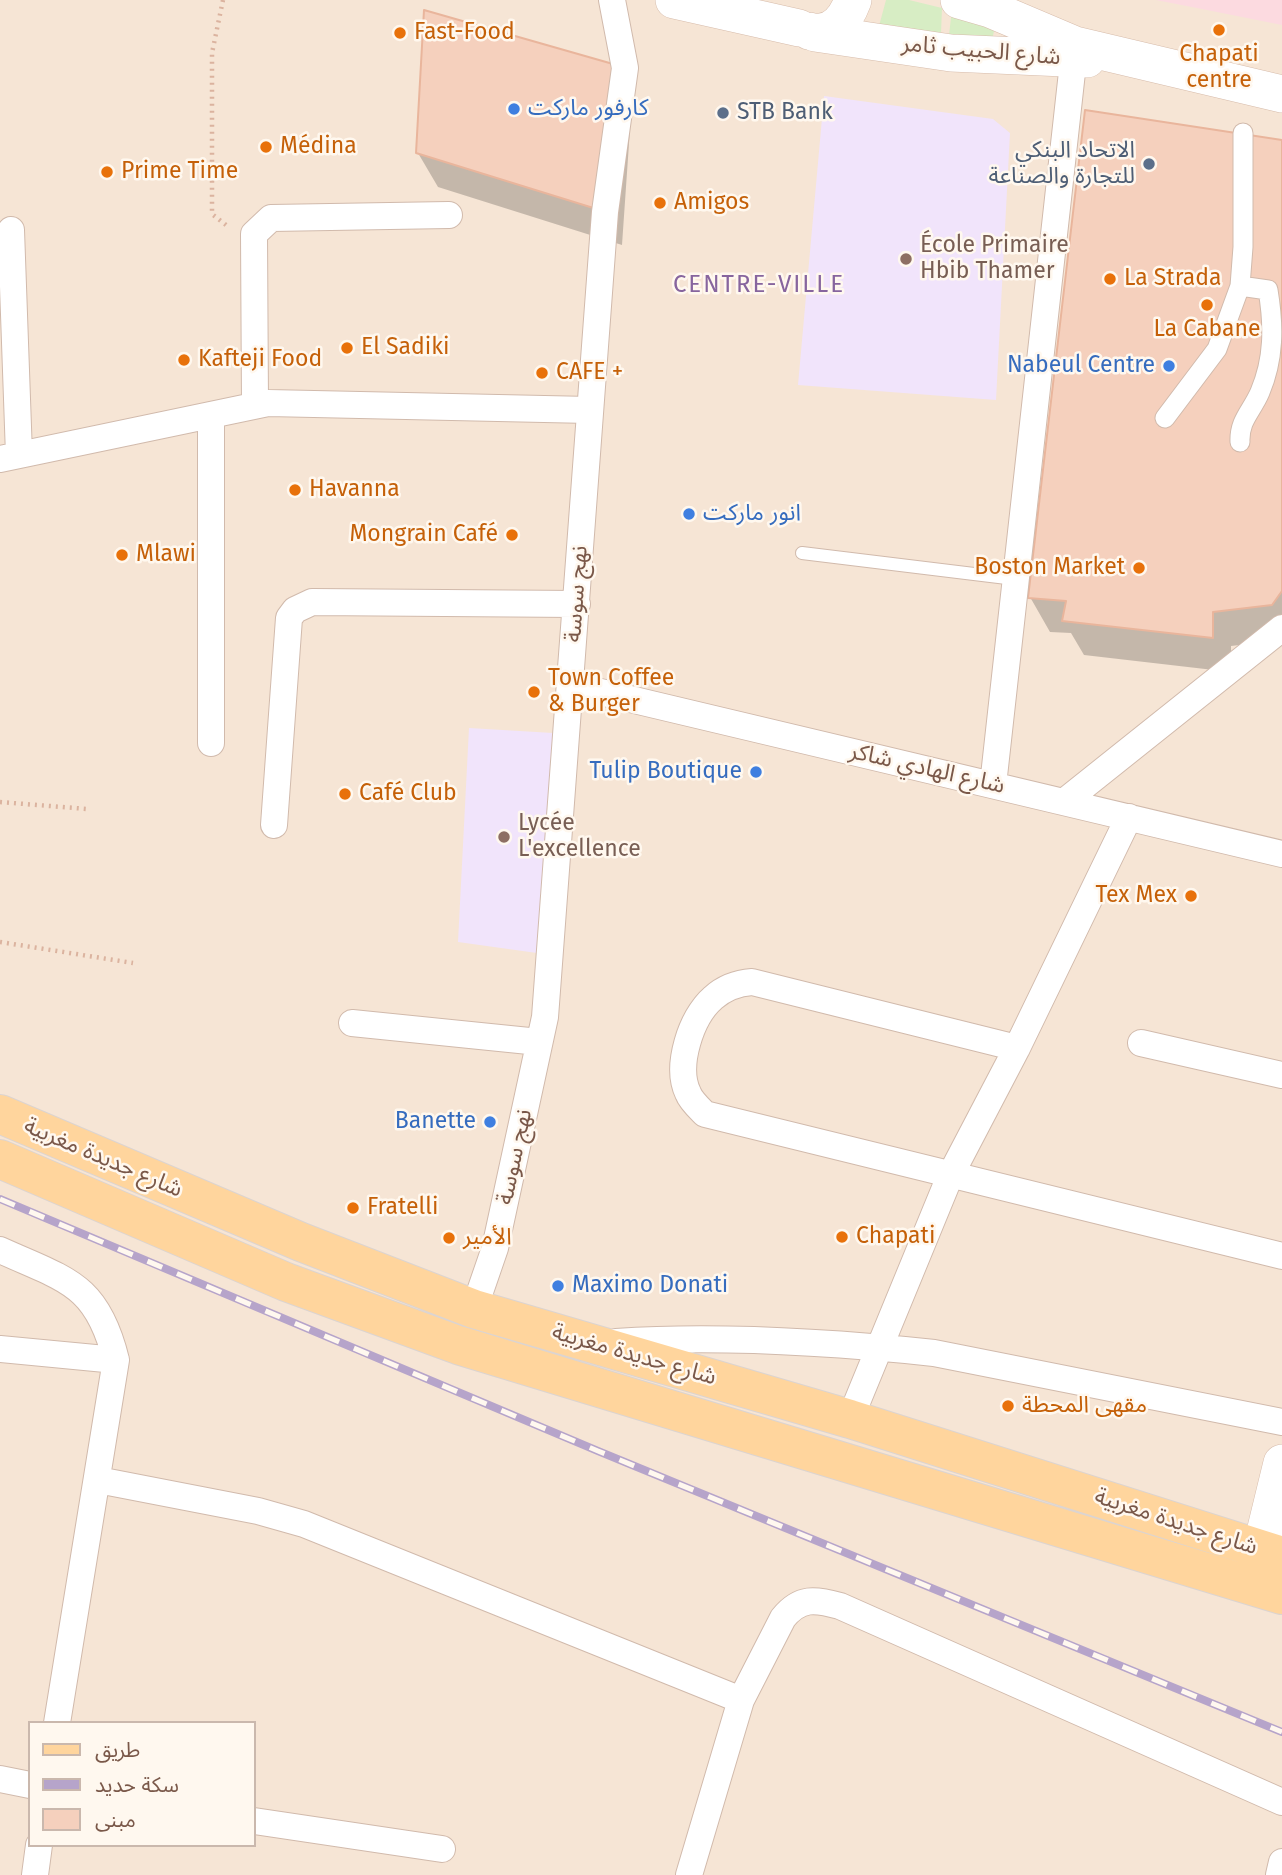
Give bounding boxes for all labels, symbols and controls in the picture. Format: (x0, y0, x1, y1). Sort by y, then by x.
place label: Fast-Food (414, 19, 515, 47)
marker: Chapati centre (1211, 22, 1227, 38)
marker: Fast-Food (392, 25, 408, 41)
street label: شارع الحبيب ثامر (900, 30, 1062, 72)
place label: Chapati centre (1179, 41, 1259, 95)
place label: كارفور ماركت (528, 95, 648, 123)
place label: STB Bank (737, 99, 833, 127)
marker: كارفور ماركت (506, 101, 522, 117)
marker: STB Bank (715, 105, 731, 121)
place label: Médina (280, 133, 357, 161)
place label: الاتحاد البنكي للتجارة والصناعة (988, 137, 1135, 191)
marker: Médina (258, 139, 274, 155)
marker: الاتحاد البنكي للتجارة والصناعة (1141, 156, 1157, 172)
place label: Prime Time (121, 158, 238, 186)
marker: Prime Time (99, 164, 115, 180)
place label: Amigos (674, 189, 749, 217)
marker: Amigos (652, 195, 668, 211)
place label: École Primaire Hbib Thamer (920, 232, 1069, 286)
marker: École Primaire Hbib Thamer (898, 251, 914, 267)
place label: La Strada (1124, 265, 1222, 293)
district label: CENTRE-VILLE (674, 271, 844, 299)
marker: La Strada (1102, 271, 1118, 287)
marker: La Cabane (1199, 297, 1215, 313)
place label: La Cabane (1154, 316, 1260, 344)
place label: El Sadiki (361, 334, 450, 362)
marker: El Sadiki (339, 340, 355, 356)
place label: Kafteji Food (198, 346, 322, 374)
marker: Kafteji Food (176, 352, 192, 368)
place label: Nabeul Centre (1007, 352, 1155, 380)
marker: Nabeul Centre (1161, 358, 1177, 374)
place label: CAFE + (556, 359, 623, 387)
marker: CAFE + (534, 365, 550, 381)
place label: Havanna (309, 476, 400, 504)
marker: Havanna (287, 482, 303, 498)
place label: انور ماركت (703, 500, 801, 528)
marker: انور ماركت (681, 506, 697, 522)
place label: Mongrain Café (349, 521, 498, 549)
marker: Mongrain Café (504, 527, 520, 543)
place label: Mlawi (136, 541, 196, 569)
street label: نهج سوسة (560, 545, 594, 643)
marker: Mlawi (114, 547, 130, 563)
place label: Boston Market (974, 554, 1125, 582)
marker: Boston Market (1131, 560, 1147, 576)
place label: Town Coffee & Burger (548, 665, 674, 719)
marker: Town Coffee & Burger (526, 684, 542, 700)
street label: شارع الهادي شاكر (847, 738, 1007, 800)
place label: Tulip Boutique (589, 758, 742, 786)
marker: Tulip Boutique (748, 764, 764, 780)
place label: Café Club (359, 780, 457, 808)
marker: Café Club (337, 786, 353, 802)
place label: Lycée L'excellence (518, 810, 641, 864)
marker: Lycée L'excellence (496, 829, 512, 845)
place label: Tex Mex (1095, 882, 1177, 910)
marker: Tex Mex (1183, 888, 1199, 904)
street label: نهج سوسة (491, 1107, 539, 1207)
place label: Banette (395, 1108, 476, 1136)
street label: شارع جديدة مغربية (20, 1112, 186, 1204)
marker: Banette (482, 1114, 498, 1130)
place label: Fratelli (367, 1194, 439, 1222)
marker: Fratelli (345, 1200, 361, 1216)
place label: Chapati (856, 1223, 935, 1251)
place label: الأمير (463, 1224, 512, 1252)
marker: Chapati (834, 1229, 850, 1245)
marker: الأمير (441, 1230, 457, 1246)
place label: Maximo Donati (572, 1272, 728, 1300)
marker: Maximo Donati (550, 1278, 566, 1294)
street label: شارع جديدة مغربية (549, 1318, 719, 1392)
place label: مقهى المحطة (1022, 1392, 1147, 1420)
marker: مقهى المحطة (1000, 1398, 1016, 1414)
street label: شارع جديدة مغربية (1091, 1483, 1261, 1561)
legend (28, 1721, 256, 1847)
text: طريق (95, 1737, 140, 1763)
text: سكة حديد (95, 1772, 179, 1798)
text: مبنى (95, 1807, 136, 1833)

